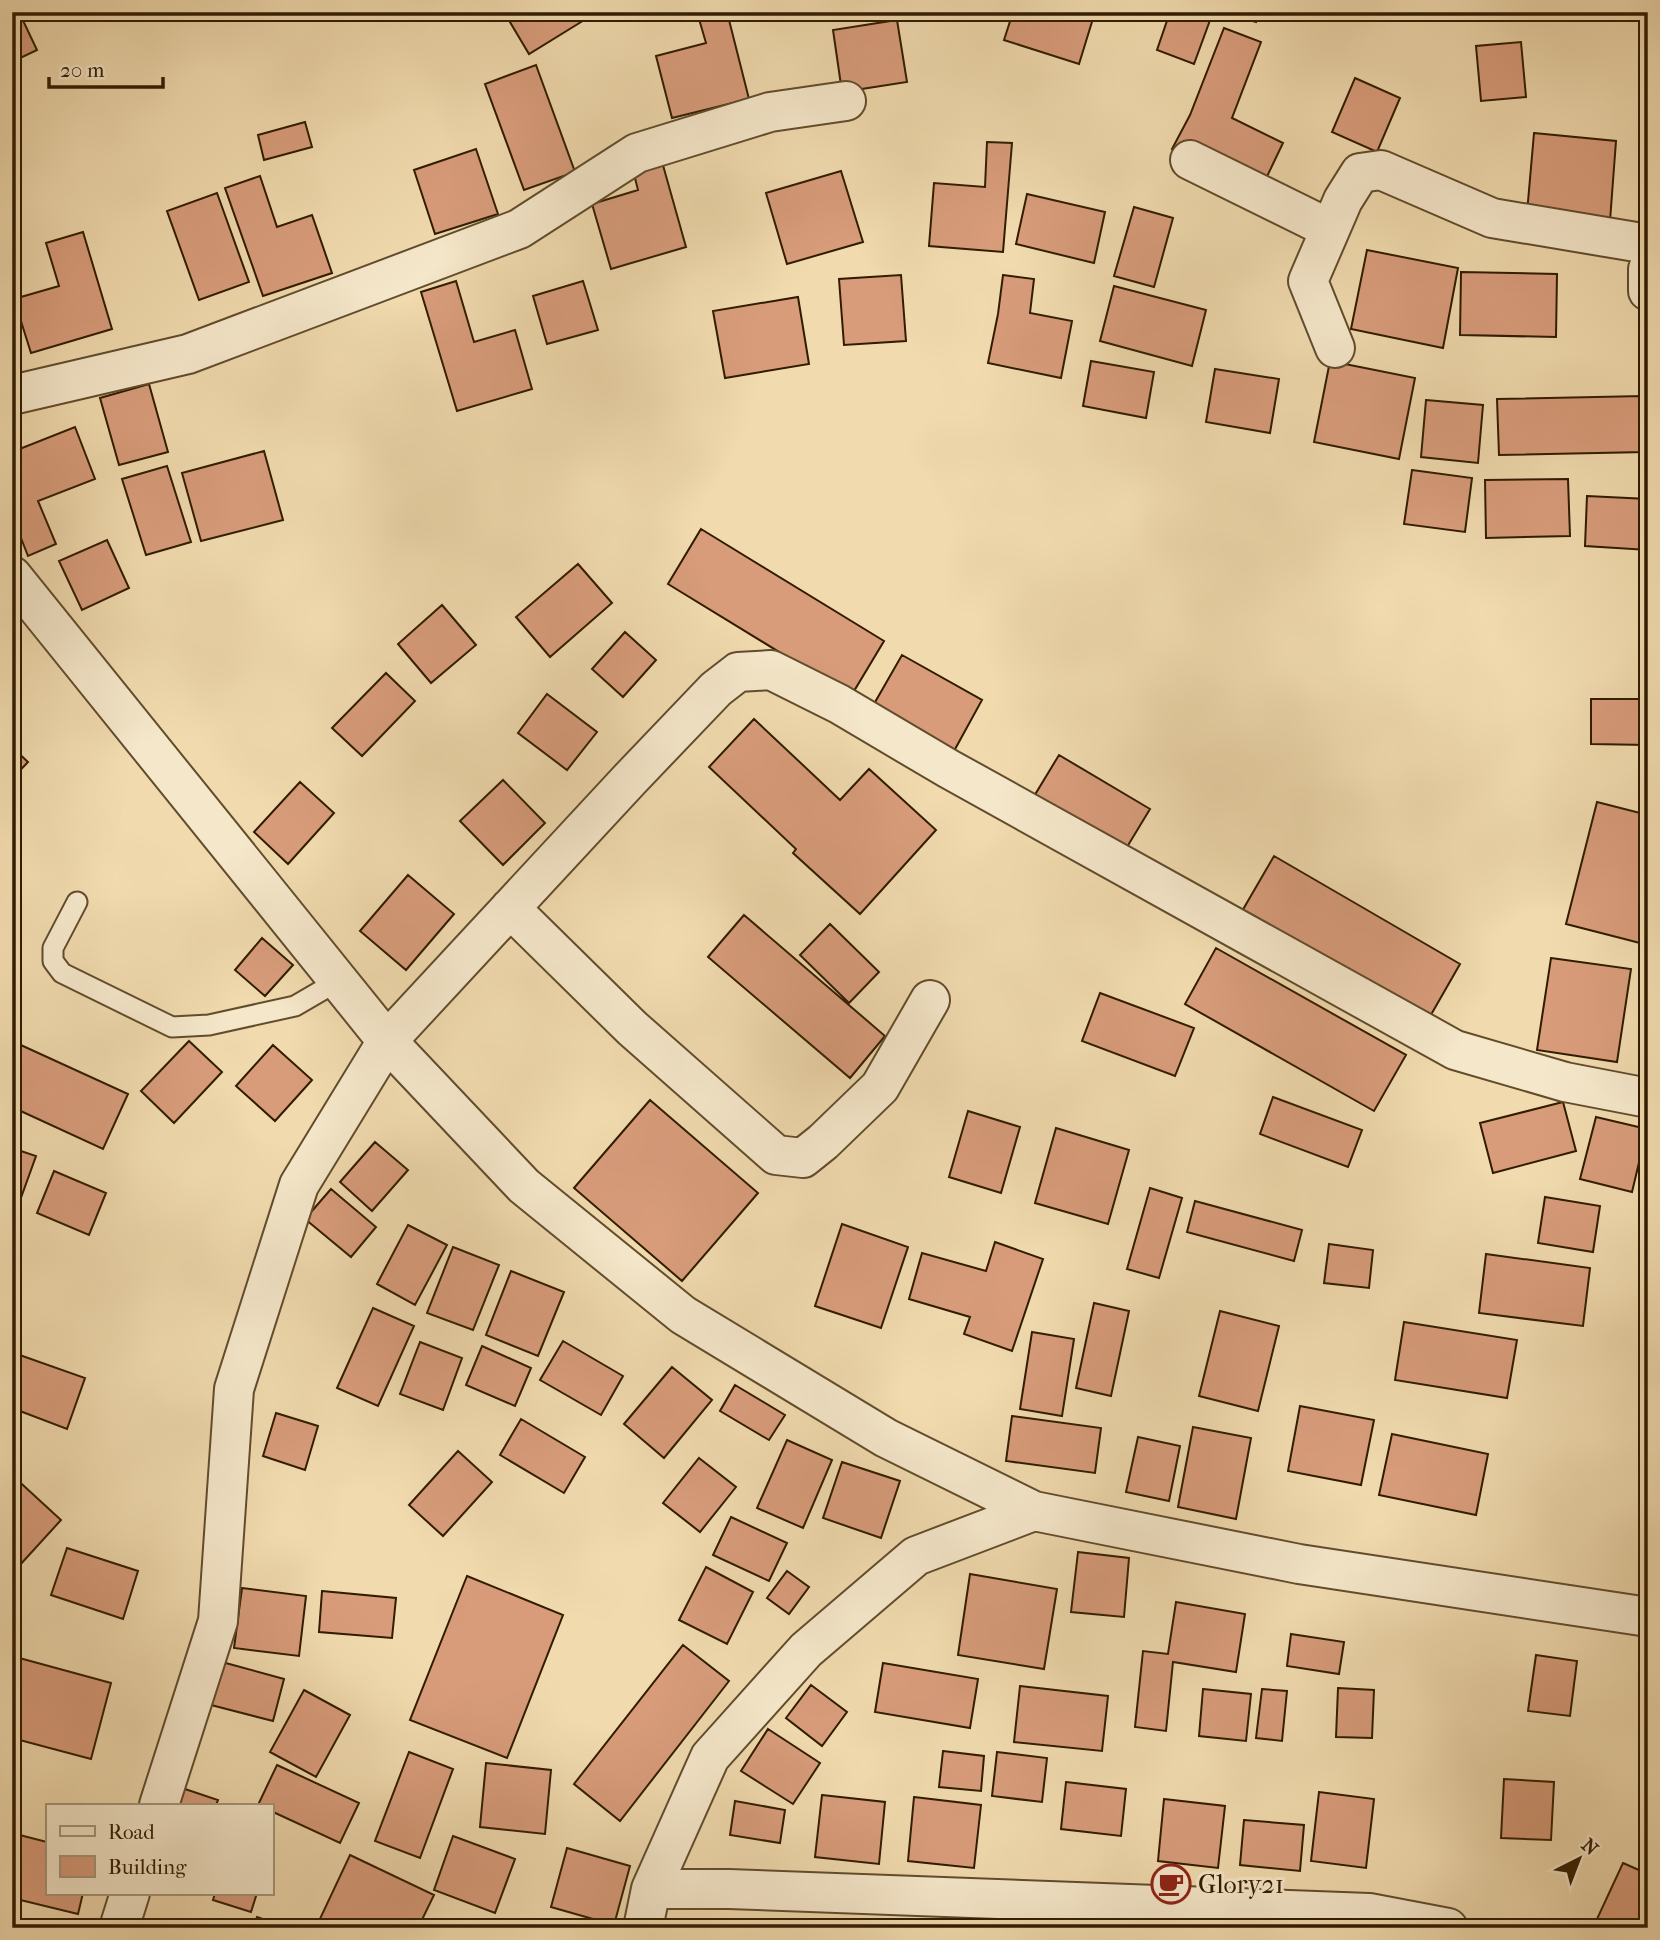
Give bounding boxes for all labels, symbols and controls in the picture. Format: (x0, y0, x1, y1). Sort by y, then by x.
scale bar (49, 46, 163, 90)
text: 20 m (60, 58, 105, 82)
legend (46, 1804, 273, 1895)
text: Road (108, 1820, 155, 1844)
north arrow (1544, 1825, 1614, 1895)
text: N (1577, 1834, 1603, 1860)
text: Building (108, 1855, 187, 1879)
cafe icon: Glory21 (1150, 1863, 1192, 1905)
place label: Glory21 (1198, 1869, 1284, 1900)

